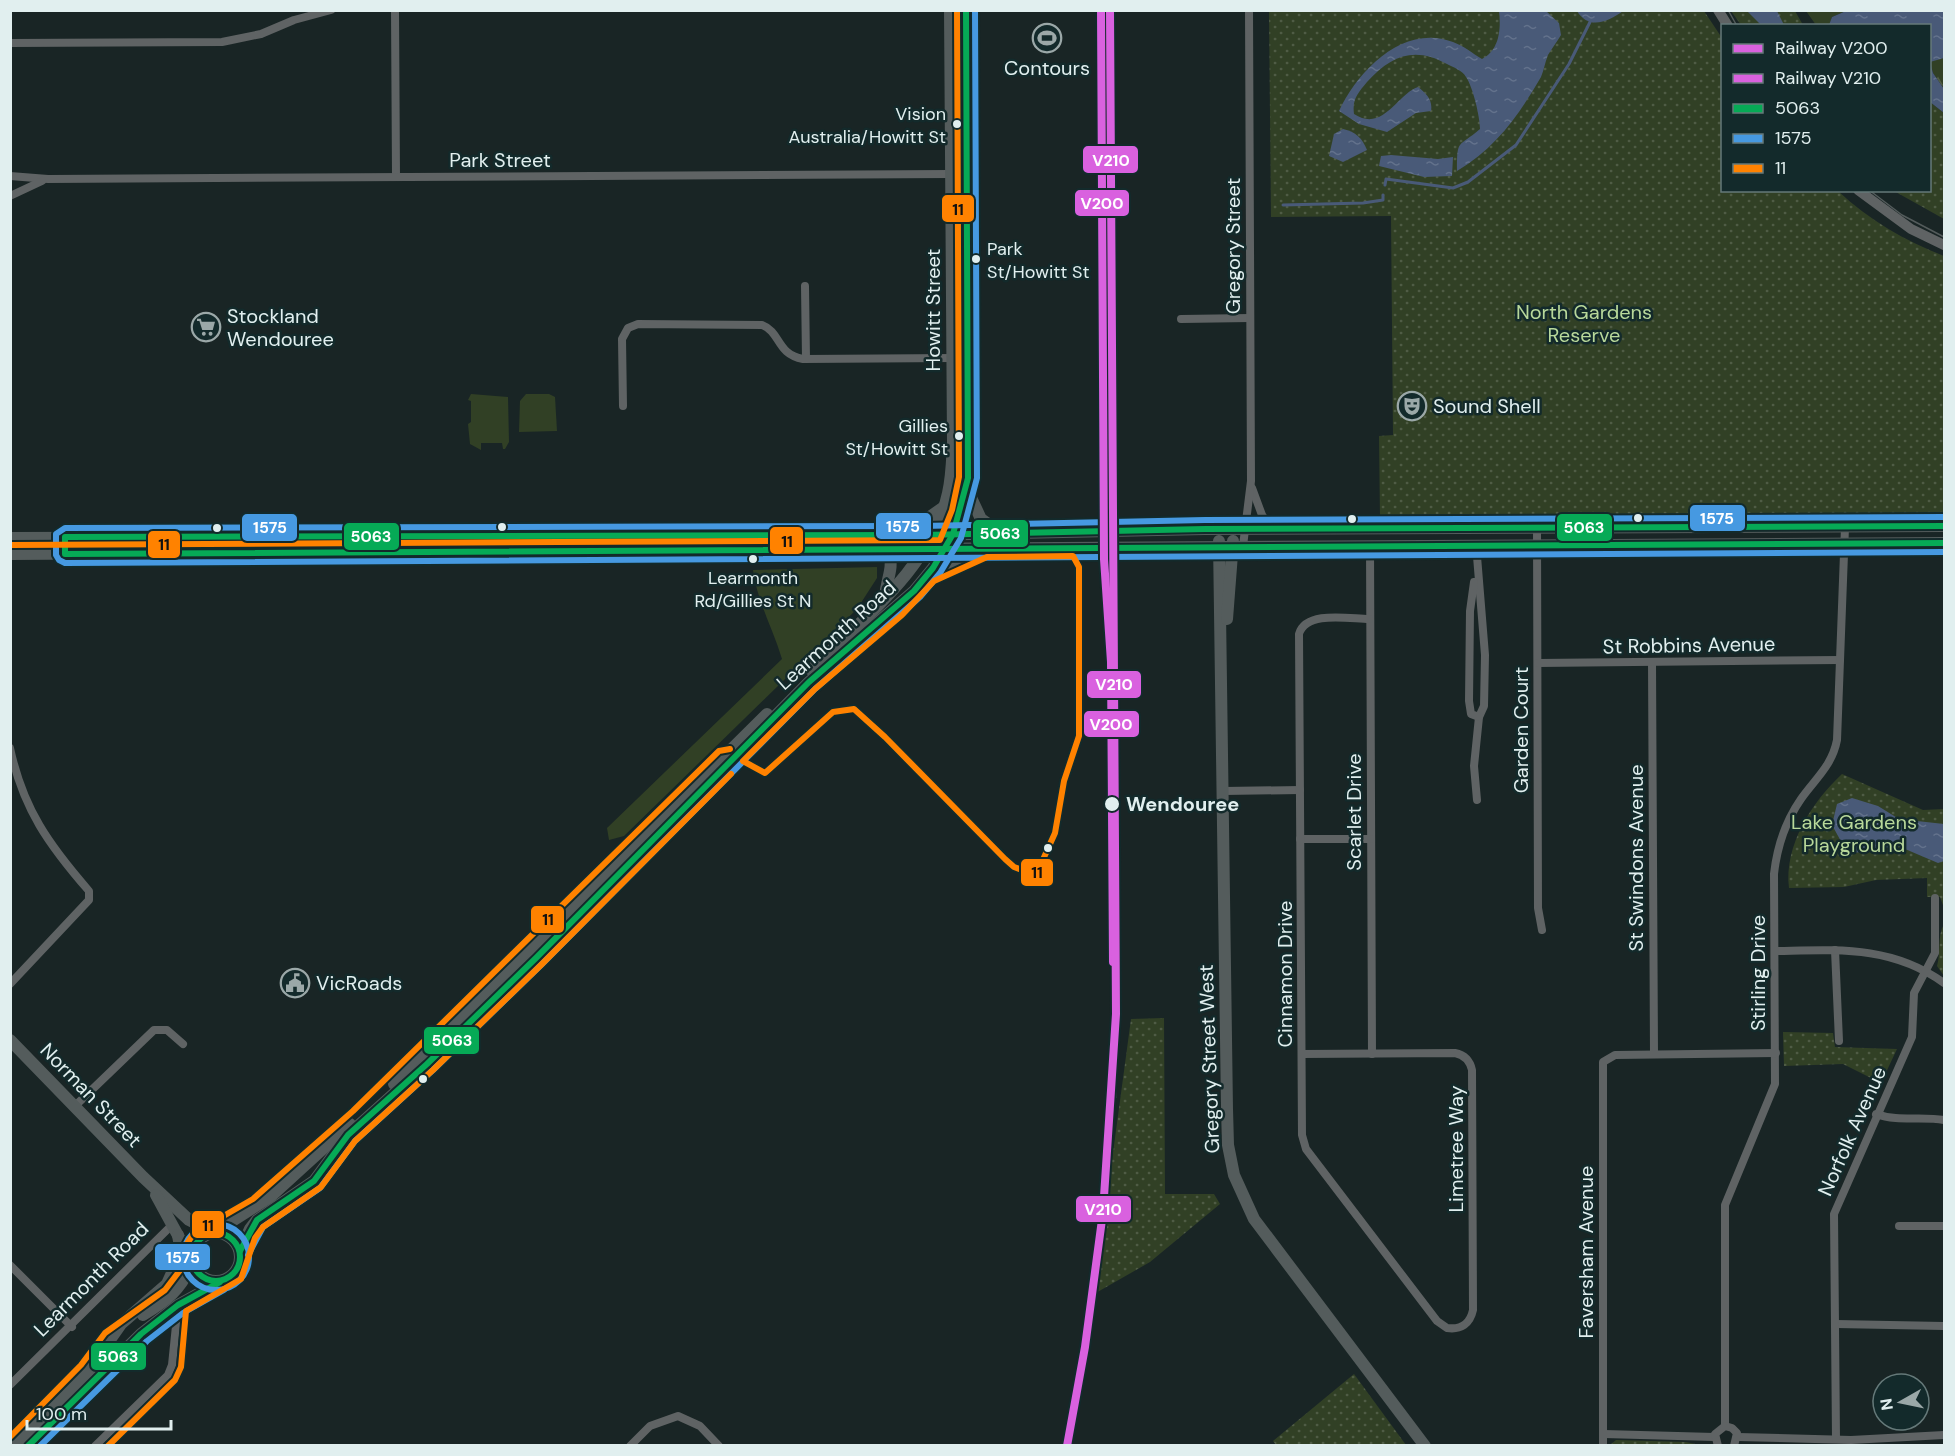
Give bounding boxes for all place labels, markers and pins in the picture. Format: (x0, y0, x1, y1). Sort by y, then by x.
sports icon: Contours (1031, 22, 1063, 54)
place label: Contours (1004, 55, 1090, 81)
place label: Vision Australia/Howitt St (789, 102, 946, 149)
marker: Vision Australia/Howitt St (951, 118, 963, 130)
place label: Park St/Howitt St (987, 237, 1090, 284)
marker: Park St/Howitt St (970, 253, 982, 265)
place label: Stockland Wendouree (227, 303, 334, 352)
supermarket icon: Stockland Wendouree (190, 311, 222, 343)
theatre icon: Sound Shell (1396, 390, 1428, 422)
place label: Sound Shell (1433, 393, 1541, 419)
place label: Gillies St/Howitt St (845, 414, 948, 461)
marker: Gillies St/Howitt St (953, 430, 965, 442)
unlabelled marker (1632, 512, 1644, 524)
unlabelled marker (1346, 513, 1358, 525)
unlabelled marker (496, 521, 508, 533)
unlabelled marker (211, 522, 223, 534)
marker: Learmonth Rd/Gillies St N (747, 553, 759, 565)
place label: Learmonth Rd/Gillies St N (694, 566, 812, 613)
place label: Wendouree (1126, 791, 1239, 817)
marker: Wendouree (1103, 795, 1121, 813)
unlabelled marker (1042, 842, 1054, 854)
public building icon: VicRoads (279, 967, 311, 999)
place label: VicRoads (316, 970, 402, 996)
unlabelled marker (417, 1073, 429, 1085)

